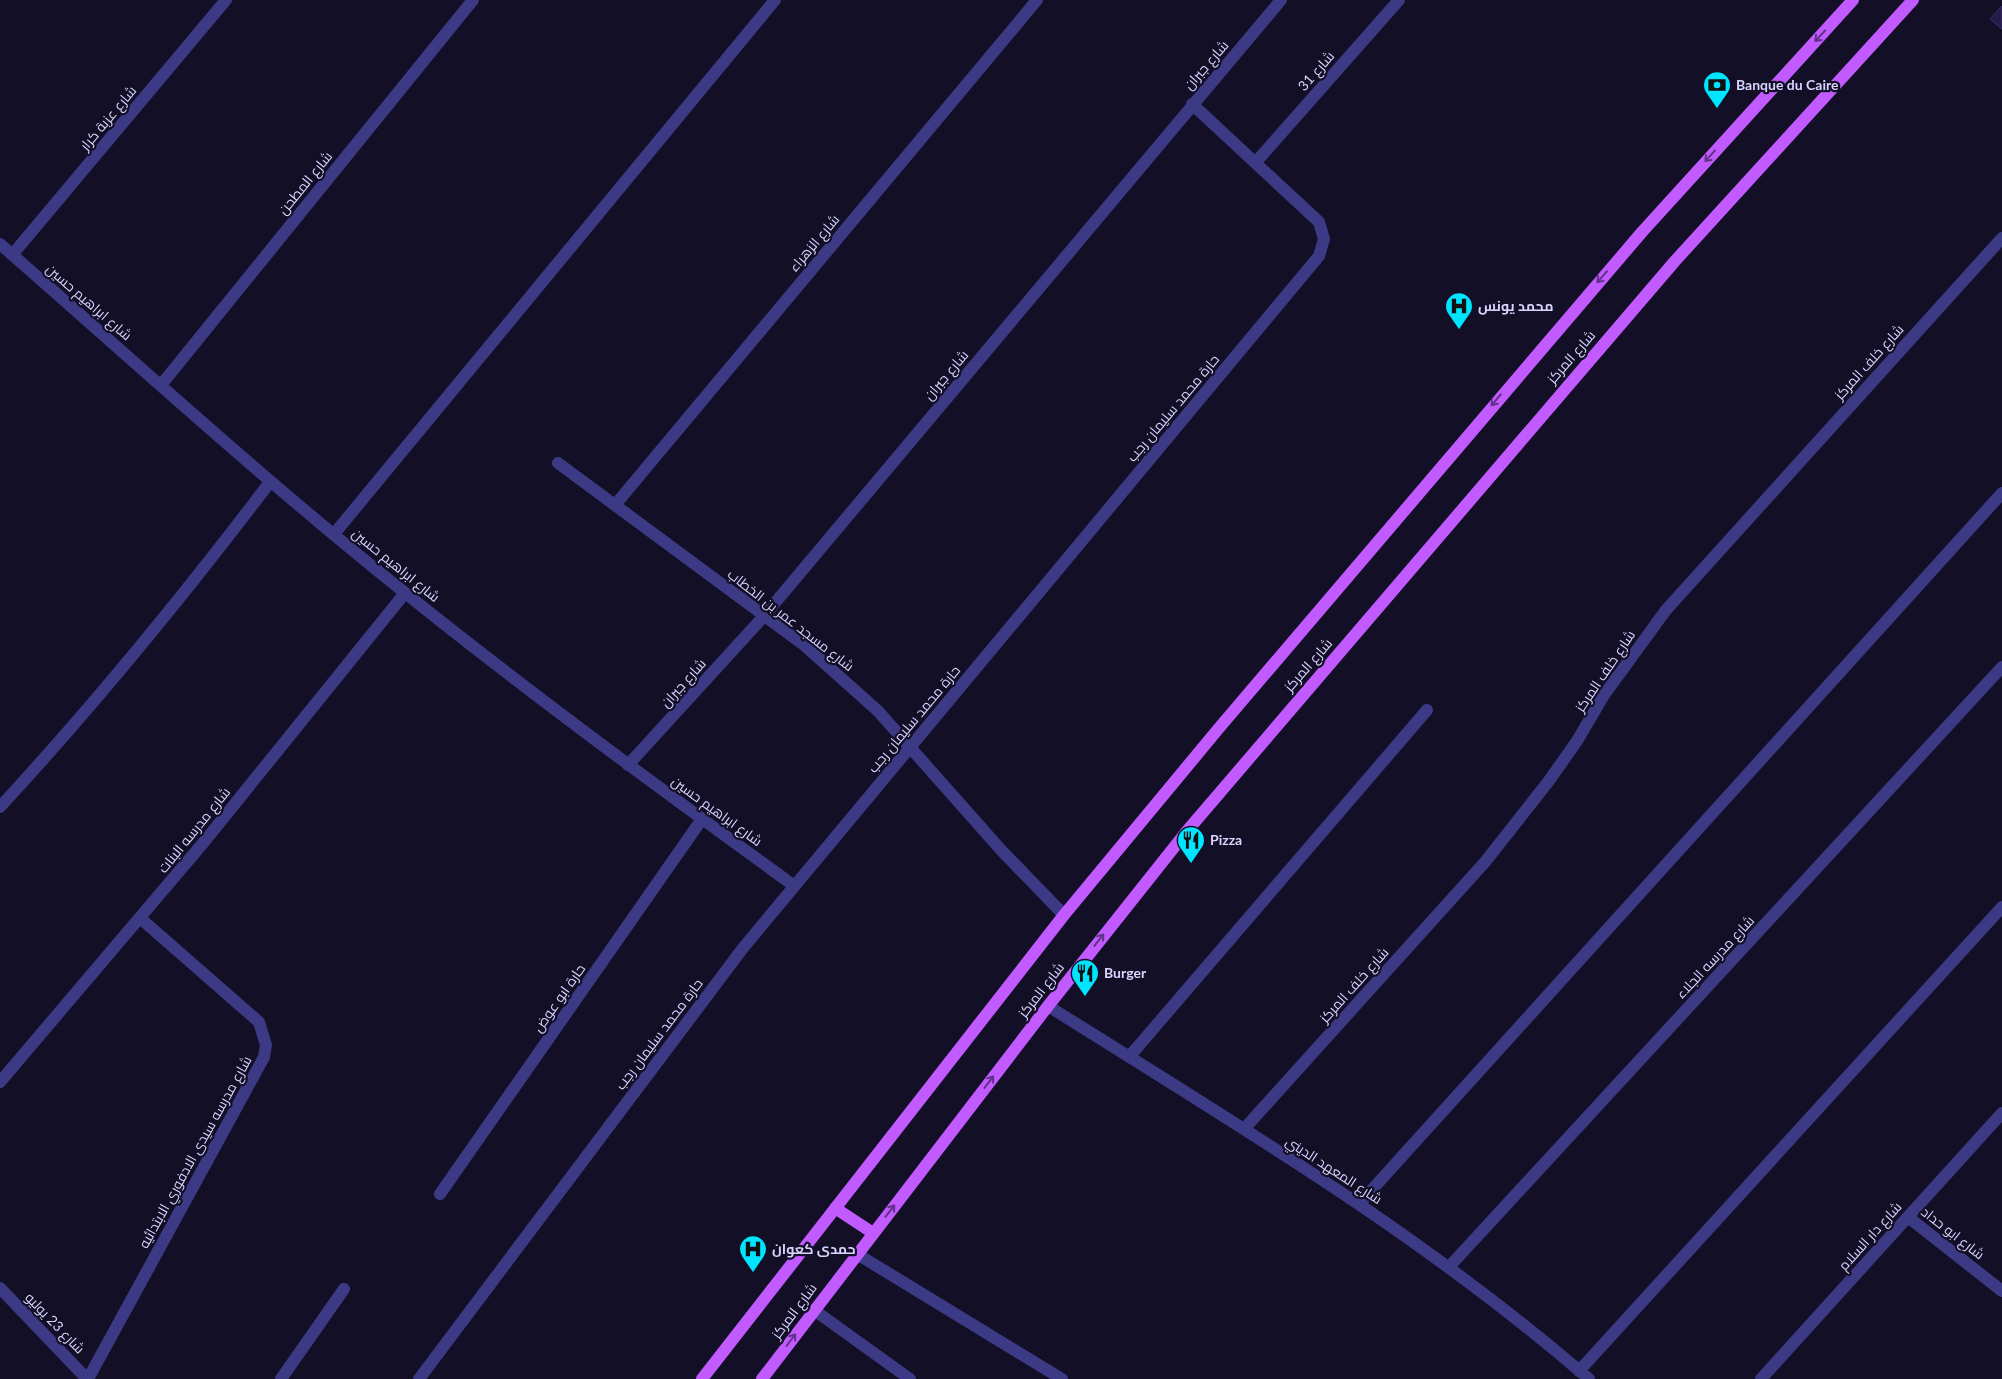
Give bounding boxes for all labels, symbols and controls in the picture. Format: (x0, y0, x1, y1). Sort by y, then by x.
one-way arrow (1814, 29, 1826, 42)
street label: شارع جبران (1180, 36, 1232, 94)
street label: شارع 31 (1294, 47, 1338, 95)
bank icon: Banque du Caire (1702, 70, 1732, 109)
place label: Banque du Caire (1736, 76, 1839, 93)
street label: شارع عزبة كرار (75, 82, 140, 155)
street label: شارع المطحن (274, 148, 336, 218)
one-way arrow (1704, 149, 1716, 162)
street label: شارع الزهراء (785, 211, 843, 275)
street label: شارع ابراهيم حسين (42, 260, 136, 345)
one-way arrow (1597, 271, 1608, 284)
hospital icon: محمد يونس (1444, 291, 1474, 330)
place label: محمد يونس (1478, 297, 1554, 315)
street label: شارع خلف المركز (1830, 321, 1908, 404)
street label: شارع المركز (1542, 327, 1599, 388)
street label: شارع جبران (920, 346, 972, 404)
street label: حارة محمد سليمان رجب (1123, 351, 1222, 465)
one-way arrow (1491, 394, 1502, 407)
street label: شارع ابراهيم حسين (348, 524, 444, 607)
street label: شارع مسجد عمر بن الخطاب (724, 565, 858, 675)
street label: شارع خلف المركز (1570, 626, 1639, 716)
street label: شارع المركز (1279, 635, 1336, 696)
street label: شارع جبران (656, 655, 710, 711)
street label: حارة محمد سليمان رجب (864, 662, 963, 776)
street label: شارع ابراهيم حسين (667, 772, 766, 851)
street label: شارع مدرسه البنات (154, 783, 234, 877)
restaurant icon: Pizza (1176, 825, 1206, 864)
place label: Pizza (1210, 831, 1242, 848)
street label: شارع مدرسه الجلاء (1672, 912, 1758, 1002)
one-way arrow (1094, 934, 1105, 947)
street label: شارع خلف المركز (1315, 944, 1393, 1027)
restaurant icon: Burger (1070, 958, 1100, 997)
street label: شارع المركز (1013, 959, 1068, 1022)
street label: حارة ابو عوض (529, 960, 588, 1035)
place label: Burger (1104, 964, 1147, 981)
street label: حارة محمد سليمان رجب (611, 975, 706, 1093)
street label: شارع مدرسه سيدى الادفوري الابتدائيه (134, 1053, 258, 1253)
one-way arrow (983, 1076, 994, 1089)
street label: شارع المعهد الديني (1281, 1132, 1386, 1210)
street label: شارع دار السلام (1834, 1198, 1906, 1275)
street label: شارع ابو حداد (1918, 1203, 1988, 1263)
one-way arrow (885, 1204, 895, 1218)
hospital icon: حمدى كعوان (738, 1234, 768, 1273)
place label: حمدى كعوان (772, 1240, 856, 1258)
street label: شارع المركز (767, 1280, 821, 1343)
street label: شارع 23 يوليو (21, 1289, 89, 1357)
one-way arrow (786, 1334, 797, 1347)

